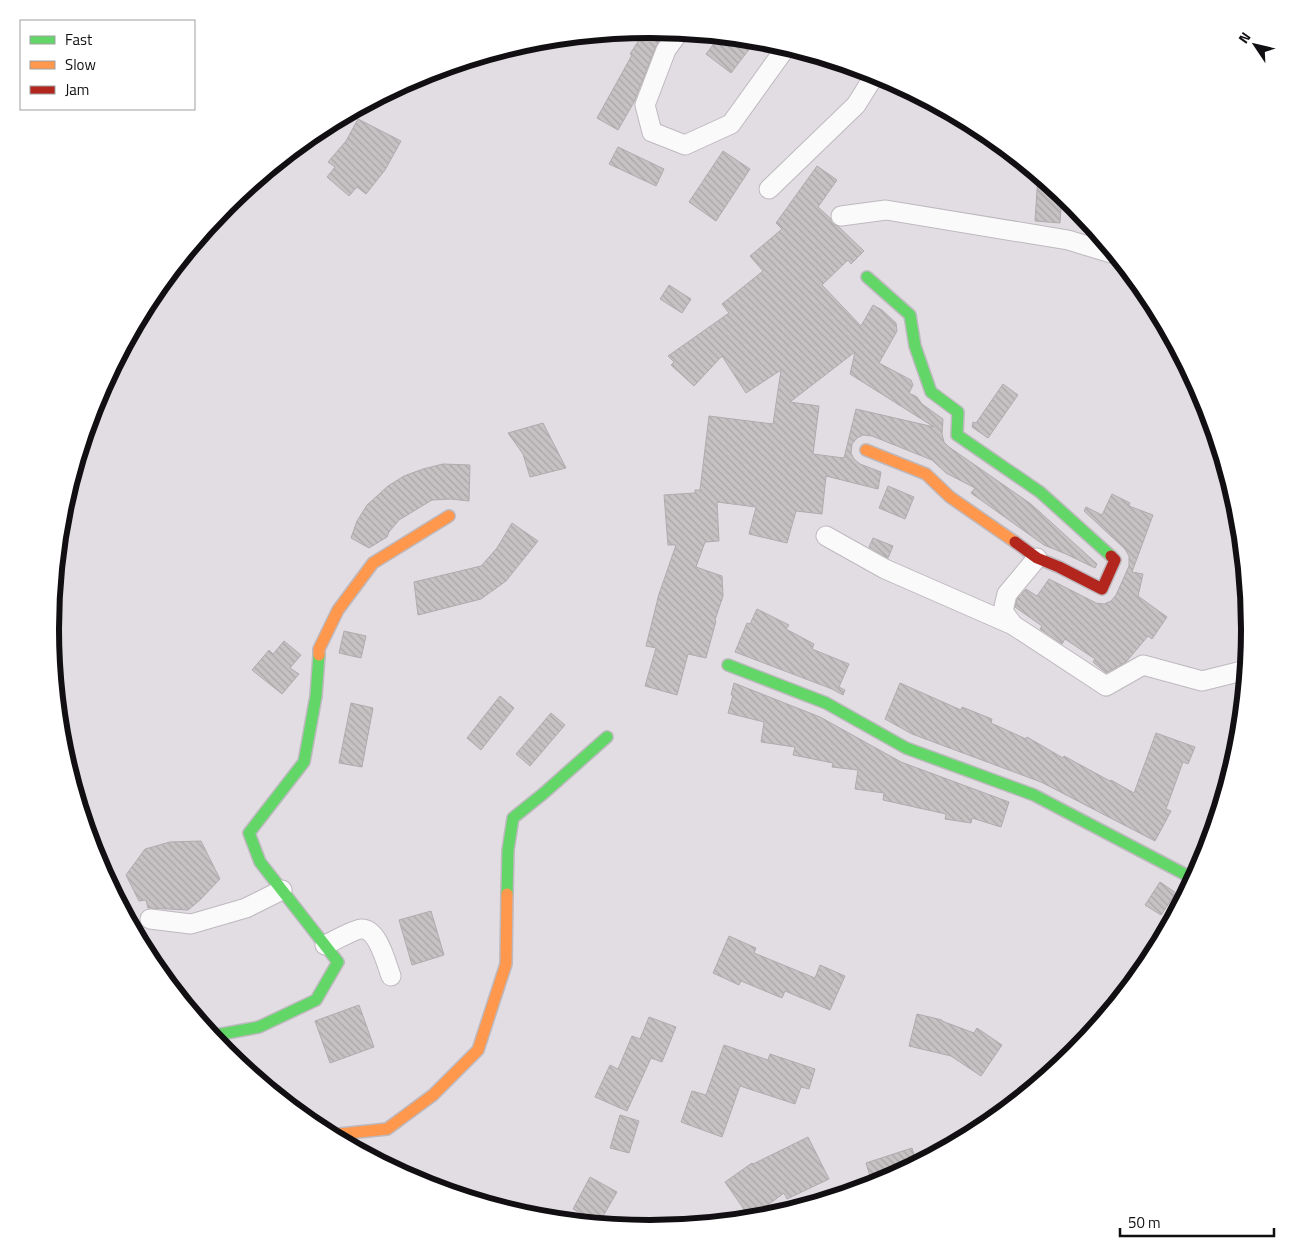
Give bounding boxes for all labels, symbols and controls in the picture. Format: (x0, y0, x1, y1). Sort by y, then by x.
legend (20, 20, 195, 110)
north arrow (1230, 20, 1280, 70)
text: N (1233, 27, 1255, 47)
text: Fast (65, 28, 93, 51)
text: Slow (65, 53, 96, 76)
text: Jam (65, 78, 89, 101)
scale bar (1120, 1206, 1274, 1238)
text: 50 m (1128, 1211, 1161, 1234)

